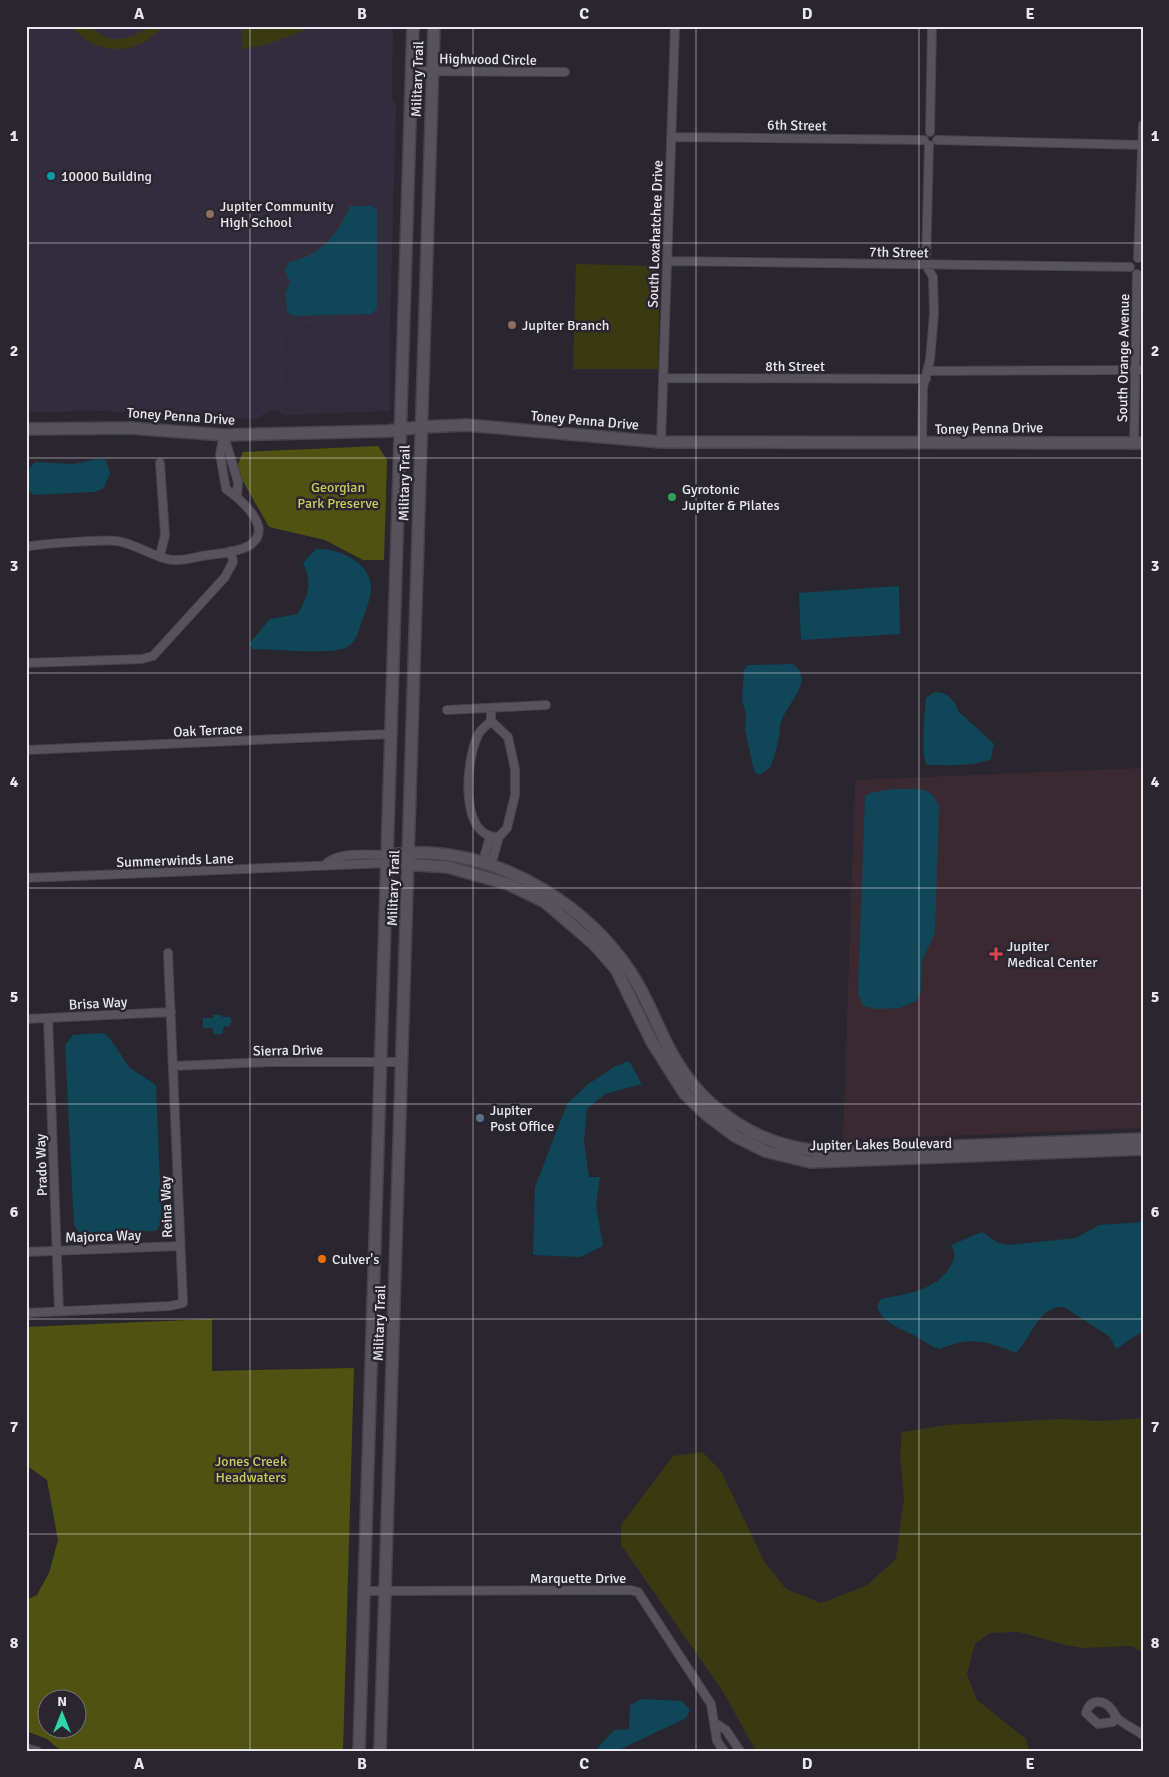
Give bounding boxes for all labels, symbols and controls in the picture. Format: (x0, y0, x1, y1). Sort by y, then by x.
text: A (134, 4, 145, 24)
text: B (357, 4, 367, 24)
text: C (579, 4, 589, 24)
text: D (802, 4, 813, 24)
text: E (1025, 4, 1035, 24)
street label: Military Trail (408, 41, 427, 117)
street label: Highwood Circle (439, 50, 537, 69)
street label: 6th Street (767, 116, 827, 135)
text: 1 (10, 126, 19, 146)
text: 1 (1151, 126, 1160, 146)
street label: South Loxahatchee Drive (644, 160, 667, 308)
place label: 10000 Building (61, 168, 152, 185)
marker: 10000 Building (45, 170, 57, 182)
place label: Jupiter Community High School (220, 198, 334, 231)
marker: Jupiter Community High School (204, 208, 216, 220)
street label: 7th Street (869, 243, 929, 262)
street label: South Orange Avenue (1114, 294, 1133, 422)
place label: Jupiter Branch (522, 317, 609, 334)
marker: Jupiter Branch (506, 319, 518, 331)
text: 2 (10, 341, 18, 361)
text: 2 (1151, 341, 1159, 361)
street label: 8th Street (765, 358, 825, 375)
street label: Toney Penna Drive (126, 404, 236, 429)
street label: Toney Penna Drive (530, 407, 640, 434)
street label: Toney Penna Drive (935, 419, 1043, 438)
street label: Military Trail (395, 445, 414, 521)
park label: Georgian Park Preserve (297, 479, 379, 512)
place label: Gyrotonic Jupiter & Pilates (682, 481, 780, 514)
marker: Gyrotonic Jupiter & Pilates (666, 491, 678, 503)
text: 3 (10, 556, 18, 576)
text: 3 (1151, 556, 1159, 576)
street label: Oak Terrace (173, 720, 243, 741)
text: 4 (10, 772, 19, 792)
text: 4 (1151, 772, 1160, 792)
street label: Summerwinds Lane (116, 850, 234, 871)
street label: Military Trail (384, 850, 403, 926)
place label: Jupiter Medical Center (1007, 938, 1098, 971)
marker: Jupiter Medical Center (989, 947, 1003, 961)
text: 5 (10, 987, 18, 1007)
text: 5 (1151, 987, 1159, 1007)
street label: Brisa Way (68, 993, 128, 1014)
street label: Sierra Drive (253, 1041, 323, 1060)
place label: Jupiter Post Office (490, 1102, 554, 1135)
marker: Jupiter Post Office (474, 1112, 486, 1124)
street label: Prado Way (32, 1133, 51, 1196)
street label: Jupiter Lakes Boulevard (810, 1135, 952, 1154)
street label: Reina Way (157, 1175, 176, 1238)
text: 6 (10, 1202, 19, 1222)
text: 6 (1151, 1202, 1160, 1222)
street label: Majorca Way (65, 1227, 142, 1246)
place label: Culver's (332, 1251, 379, 1268)
marker: Culver's (316, 1253, 328, 1265)
street label: Military Trail (370, 1285, 389, 1361)
text: 7 (10, 1417, 19, 1437)
text: 7 (1151, 1417, 1160, 1437)
park label: Jones Creek Headwaters (215, 1453, 287, 1486)
street label: Marquette Drive (530, 1570, 626, 1587)
text: 8 (10, 1633, 19, 1653)
text: 8 (1151, 1633, 1160, 1653)
north arrow (38, 1690, 88, 1740)
text: N (57, 1693, 67, 1710)
text: A (134, 1754, 145, 1774)
text: B (357, 1754, 367, 1774)
text: C (579, 1754, 589, 1774)
text: D (802, 1754, 813, 1774)
text: E (1025, 1754, 1035, 1774)

